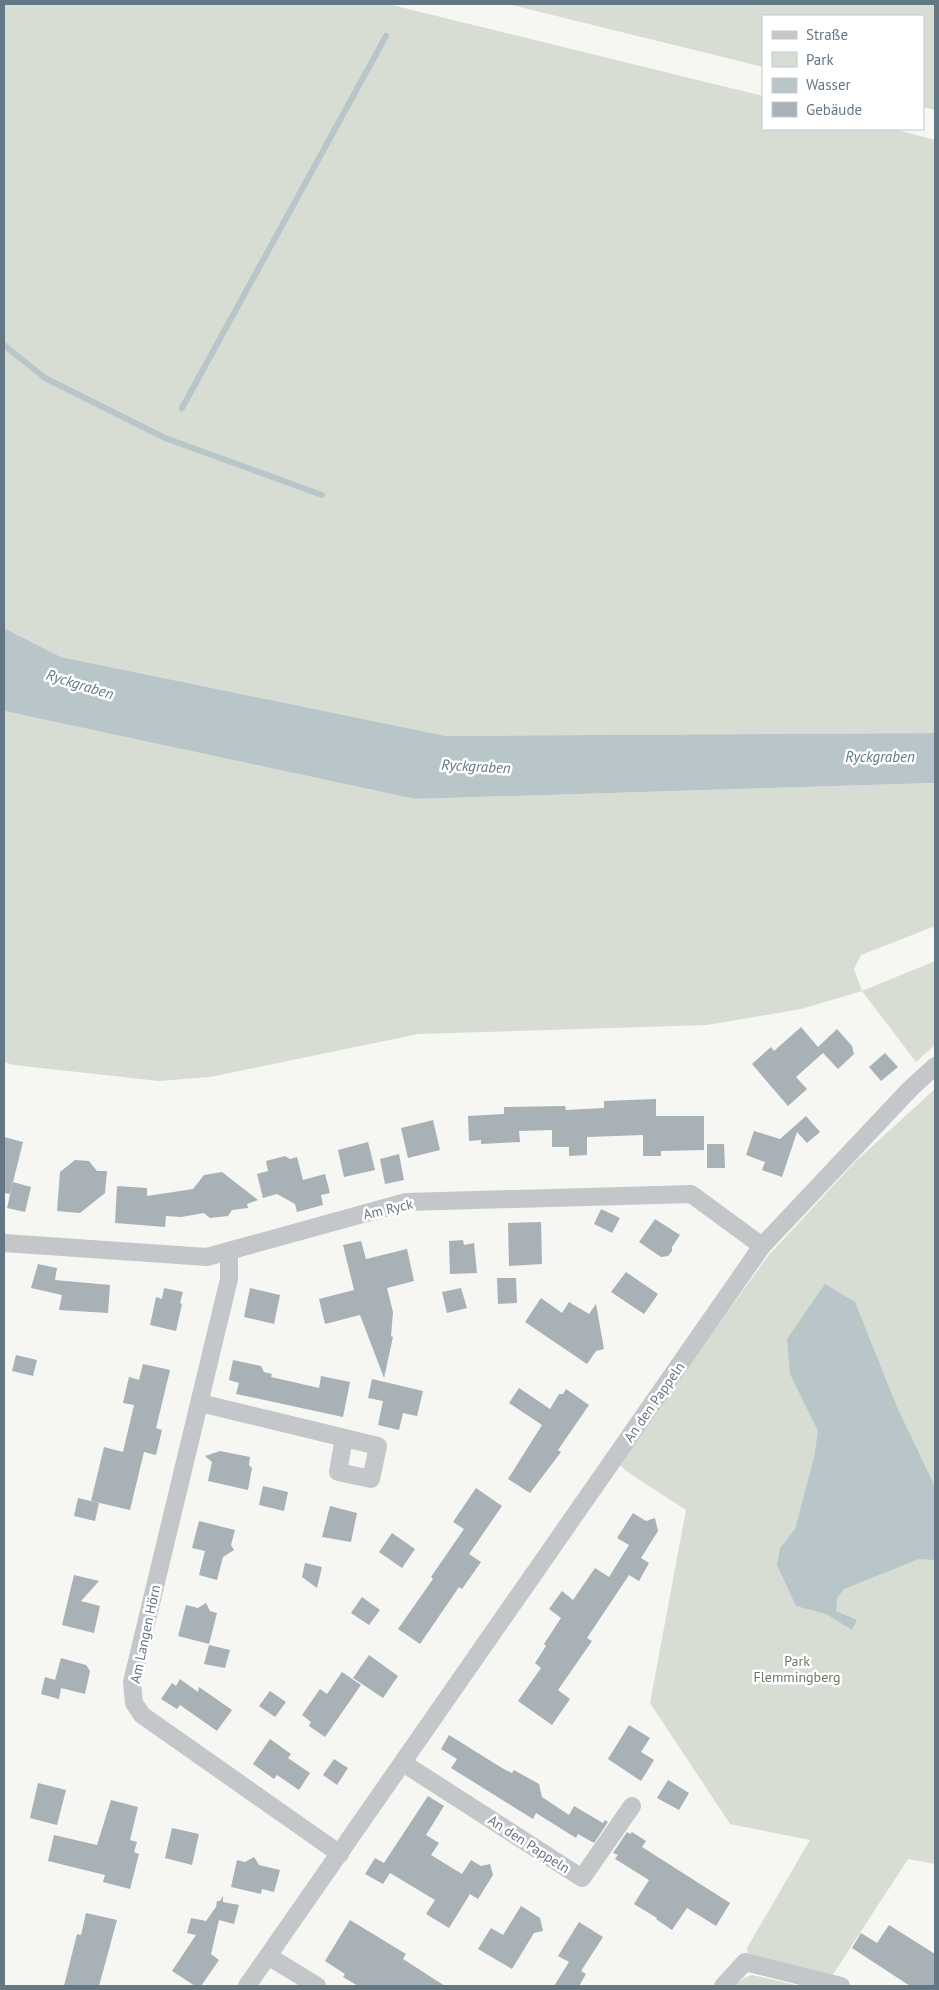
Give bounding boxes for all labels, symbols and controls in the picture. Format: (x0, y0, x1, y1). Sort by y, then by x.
legend (762, 15, 924, 130)
text: Straße (806, 25, 848, 44)
text: Park (806, 50, 834, 69)
text: Wasser (806, 75, 851, 94)
text: Gebäude (806, 100, 862, 119)
water label: Ryckgraben (44, 665, 116, 703)
water label: Ryckgraben (845, 747, 915, 766)
water label: Ryckgraben (441, 755, 511, 777)
street label: Am Ryck (361, 1194, 415, 1223)
street label: An den Pappeln (620, 1358, 688, 1446)
street label: Am Langen Hörn (126, 1583, 164, 1685)
park label: Park Flemmingberg (753, 1652, 841, 1686)
street label: An den Pappeln (485, 1811, 573, 1877)

